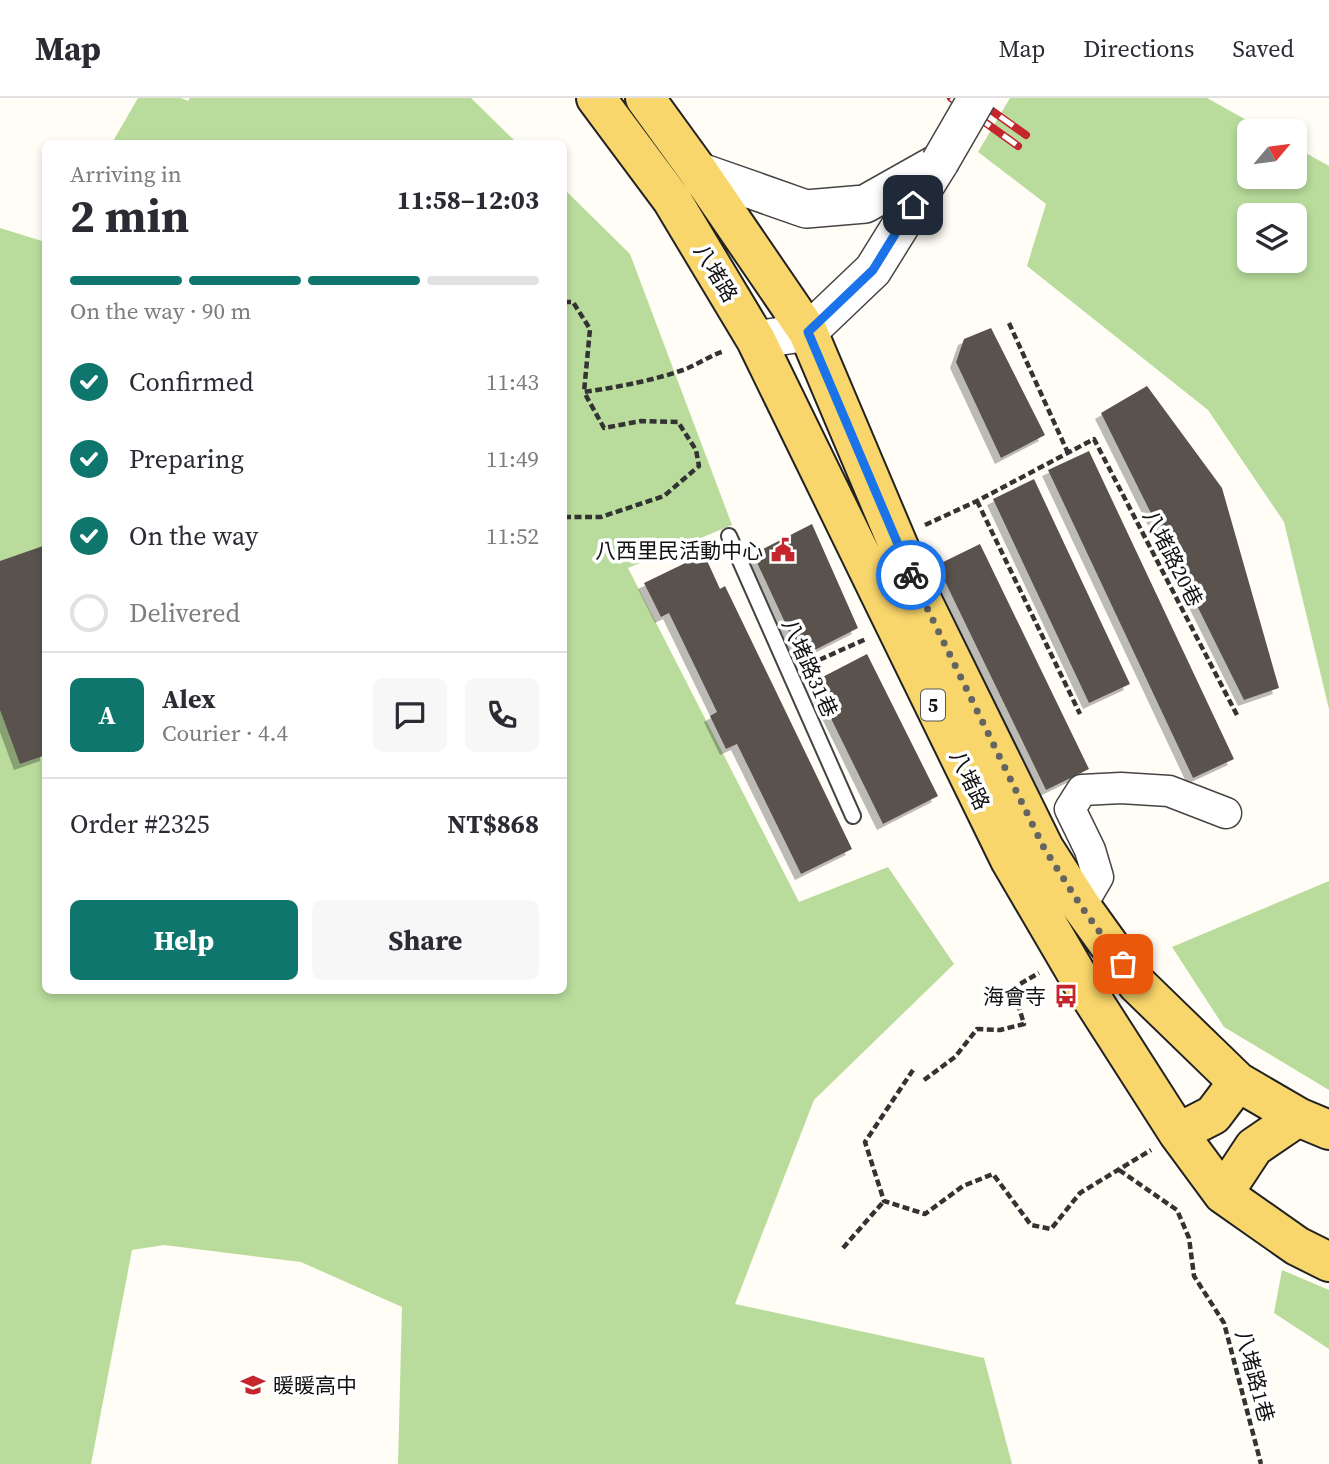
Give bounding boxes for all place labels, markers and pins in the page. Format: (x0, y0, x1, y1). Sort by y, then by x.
pin (883, 175, 943, 235)
place label: 八西里民活動中心 (595, 536, 763, 565)
public building icon: 八西里民活動中心 (769, 536, 797, 564)
pin (1093, 934, 1153, 994)
place label: 海會寺 (983, 982, 1046, 1011)
bus stop icon: 海會寺 (1052, 982, 1080, 1010)
school or university icon: 暖暖高中 (239, 1371, 267, 1399)
place label: 暖暖高中 (273, 1371, 357, 1400)

